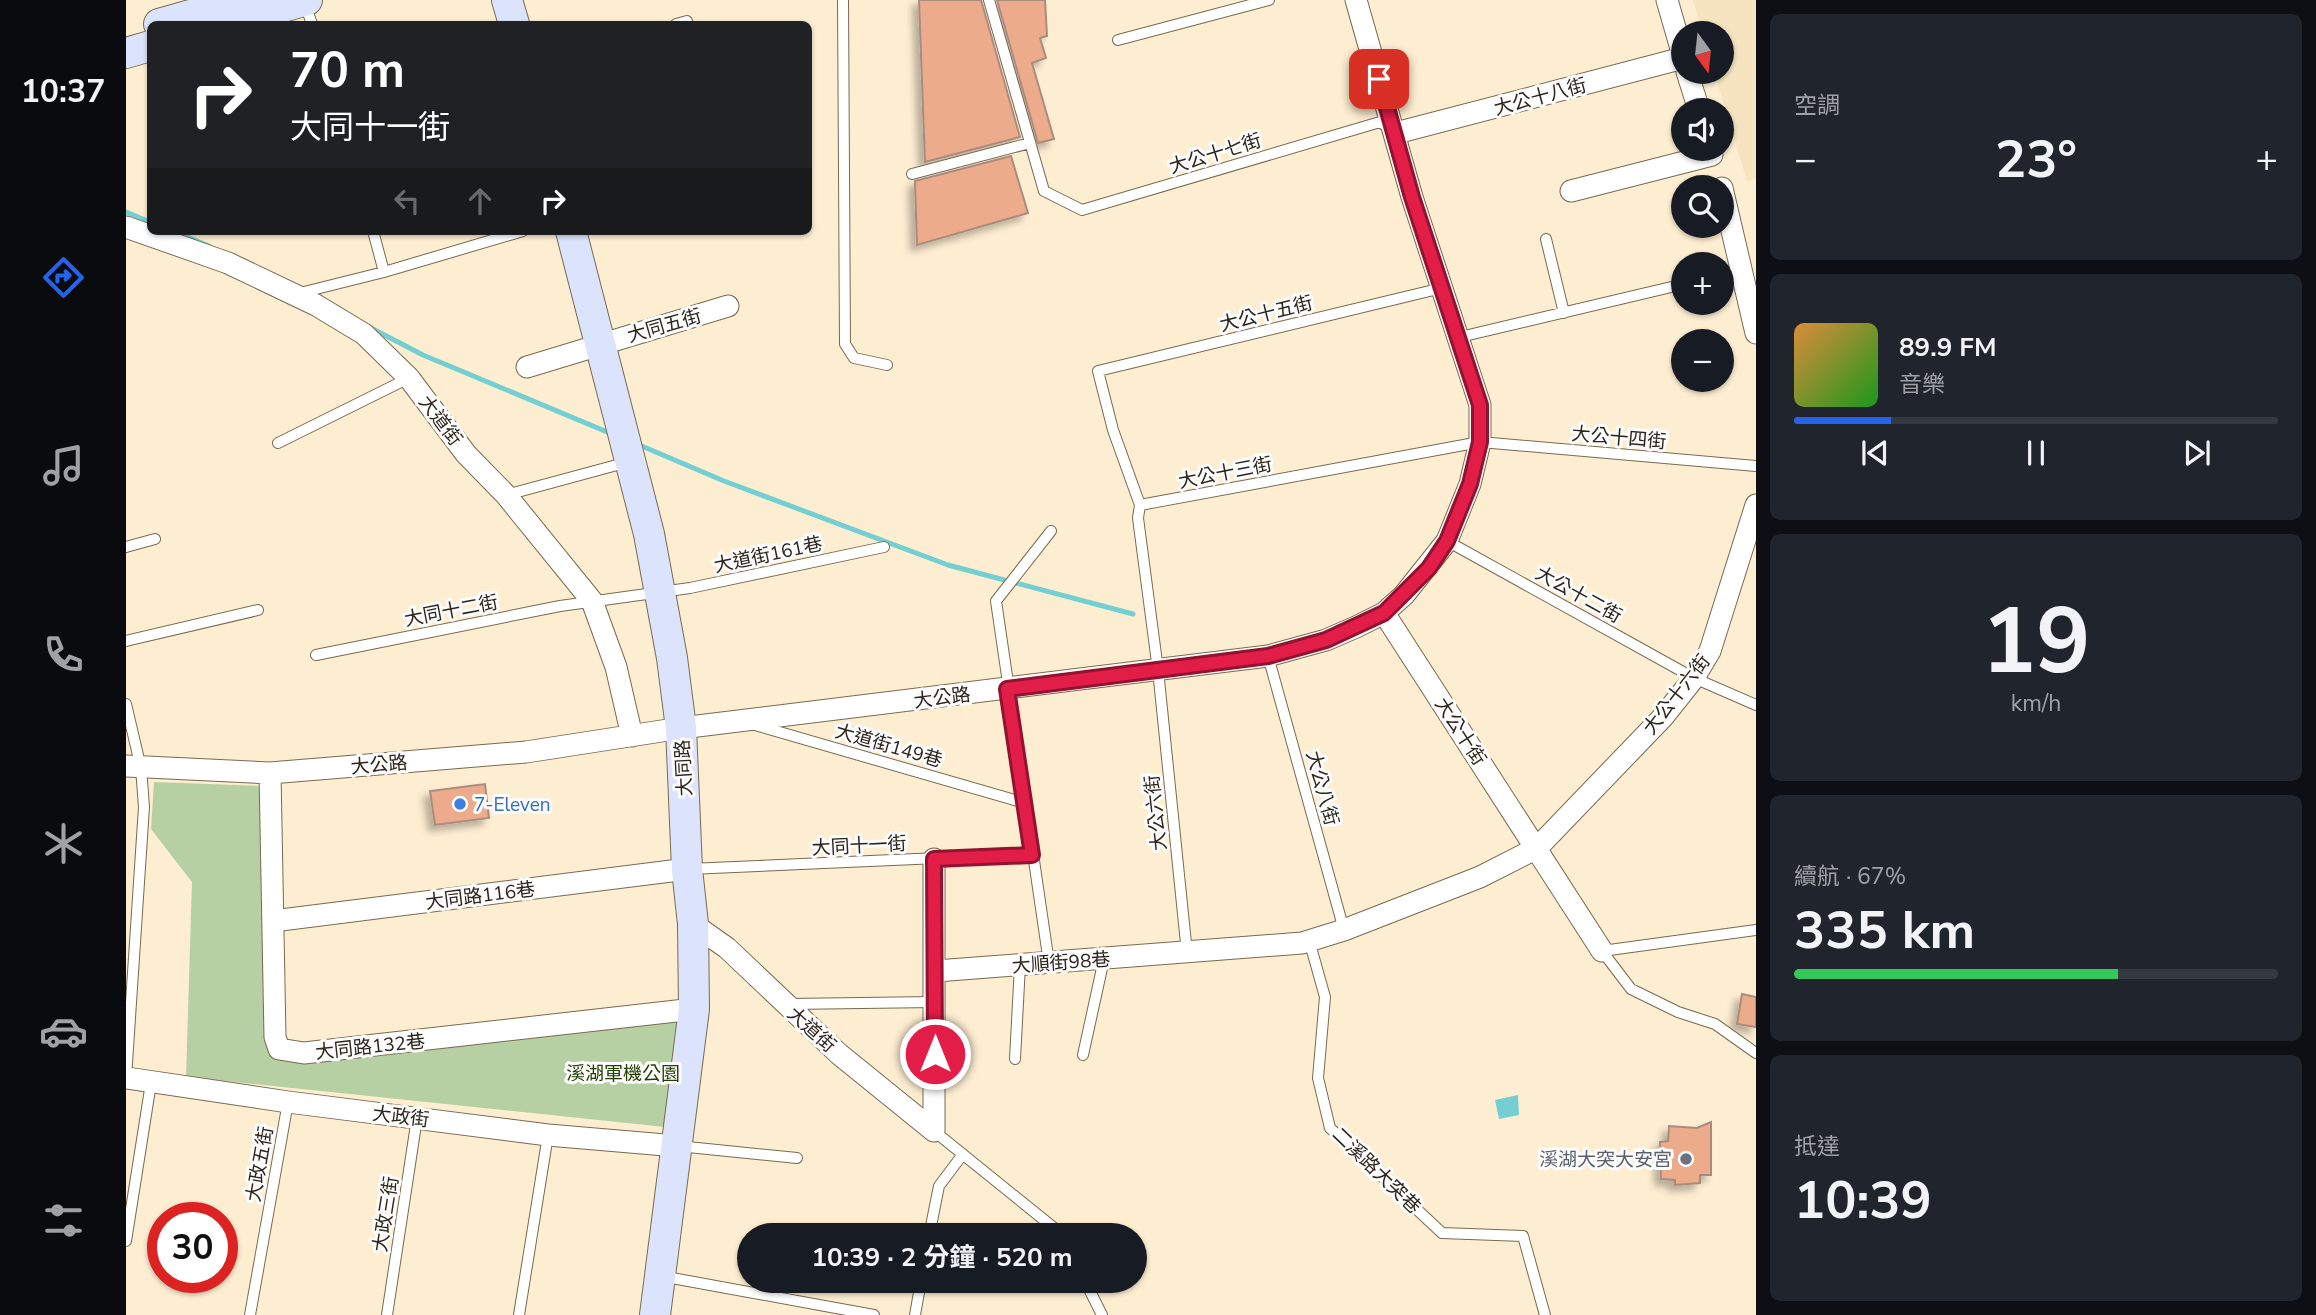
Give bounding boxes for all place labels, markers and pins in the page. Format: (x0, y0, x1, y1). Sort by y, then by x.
pin (1349, 49, 1409, 109)
place label: 7-Eleven (474, 792, 551, 818)
marker: 7-Eleven (452, 796, 468, 812)
place label: 溪湖大突大安宮 (1539, 1147, 1672, 1173)
marker: 溪湖大突大安宮 (1678, 1151, 1694, 1167)

